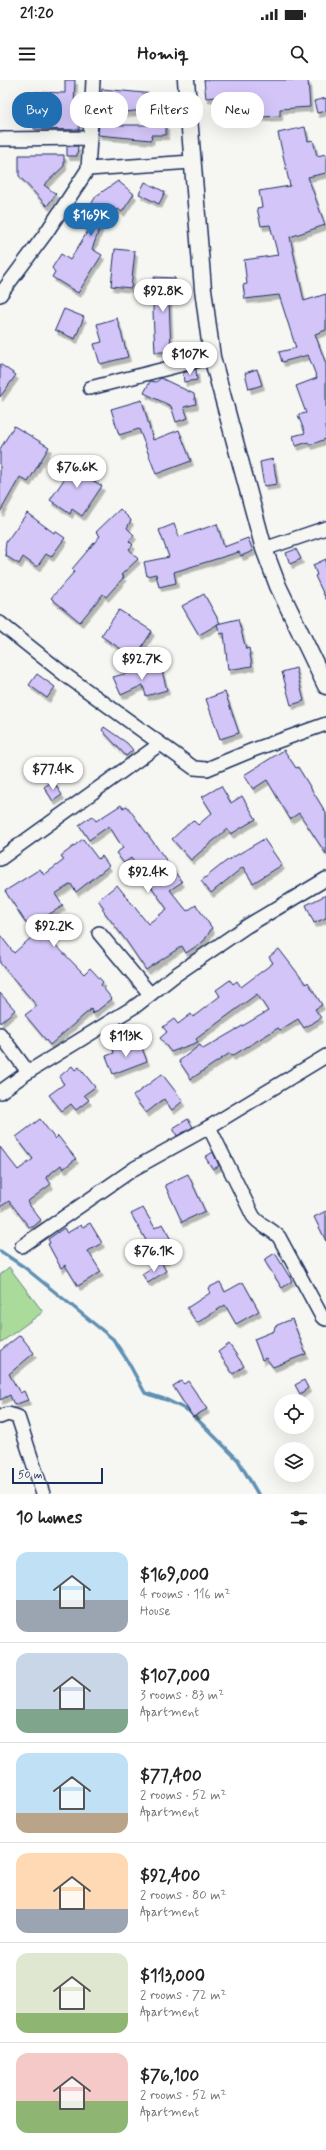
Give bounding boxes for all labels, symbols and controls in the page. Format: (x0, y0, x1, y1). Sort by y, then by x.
text: 21:20 (20, 4, 54, 24)
text: Homiq (137, 42, 189, 66)
icon: menu (16, 43, 38, 65)
icon: search (288, 43, 310, 65)
chip: Buy (12, 92, 62, 128)
chip: Rent (70, 92, 128, 128)
chip: Filters (136, 92, 203, 128)
chip: New (211, 92, 264, 128)
pin: $169K (63, 203, 119, 237)
text: $169K (73, 207, 109, 224)
pin: $92.8K (130, 279, 196, 313)
text: $92.8K (143, 283, 183, 300)
pin: $107K (162, 342, 218, 376)
text: $107K (171, 346, 209, 363)
pin: $76.6K (44, 455, 110, 489)
text: $76.6K (56, 459, 98, 476)
pin: $92.7K (109, 647, 175, 681)
text: $92.7K (122, 651, 162, 668)
pin: $77.4K (20, 757, 86, 791)
text: $77.4K (32, 761, 74, 778)
pin: $92.4K (115, 860, 181, 894)
text: $92.4K (128, 864, 168, 881)
pin: $92.2K (21, 914, 87, 948)
text: $92.2K (34, 918, 74, 935)
pin: $113K (98, 1024, 154, 1058)
text: $113K (109, 1028, 143, 1045)
pin: $76.1K (121, 1239, 187, 1273)
text: $76.1K (134, 1243, 174, 1260)
map controls (274, 1394, 314, 1482)
button: locate (274, 1394, 314, 1434)
button: layers (274, 1442, 314, 1482)
scale bar (12, 1466, 103, 1485)
text: 50 m (18, 1468, 43, 1482)
text: 10 homes (16, 1507, 82, 1529)
icon: filters (288, 1507, 310, 1529)
text: $169,000 (140, 1564, 209, 1586)
icon: home (48, 1568, 96, 1616)
text: 4 rooms · 116 m² (140, 1586, 230, 1603)
text: House (140, 1603, 171, 1620)
text: $107,000 (140, 1665, 210, 1687)
icon: home (48, 1669, 96, 1717)
text: 3 rooms · 83 m² (140, 1687, 224, 1704)
text: Apartment (140, 1704, 199, 1721)
text: $77,400 (140, 1765, 202, 1787)
icon: home (48, 1769, 96, 1817)
text: 2 rooms · 52 m² (140, 1787, 226, 1804)
text: Apartment (140, 1804, 199, 1821)
text: $92,400 (140, 1865, 200, 1887)
icon: home (48, 1869, 96, 1917)
text: 2 rooms · 80 m² (140, 1887, 226, 1904)
text: Apartment (140, 1904, 199, 1921)
text: $113,000 (140, 1965, 205, 1987)
icon: home (48, 1969, 96, 2017)
text: 2 rooms · 72 m² (140, 1987, 226, 2004)
text: Apartment (140, 2004, 199, 2021)
text: $76,100 (140, 2065, 199, 2087)
icon: home (48, 2069, 96, 2117)
text: 2 rooms · 52 m² (140, 2087, 226, 2104)
text: Apartment (140, 2104, 199, 2121)

